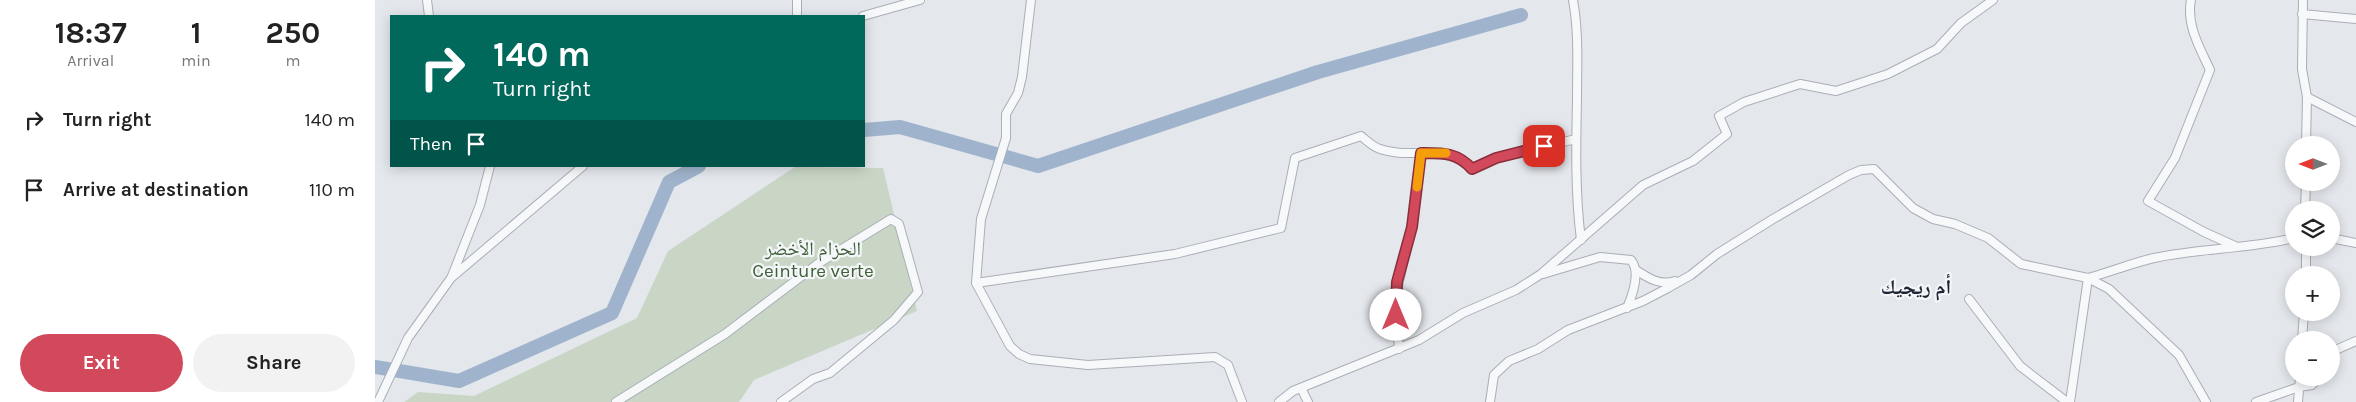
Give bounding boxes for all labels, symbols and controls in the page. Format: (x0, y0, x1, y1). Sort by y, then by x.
text: 18:37 (55, 15, 127, 51)
text: 1 (191, 15, 201, 51)
text: 250 (266, 15, 320, 51)
text: 140 m (493, 34, 591, 75)
icon: right (410, 35, 475, 100)
text: Arrival (67, 51, 114, 70)
text: min (181, 51, 211, 70)
text: m (285, 51, 300, 70)
text: Turn right (493, 76, 591, 102)
icon: right (20, 106, 48, 134)
text: Turn right (63, 109, 152, 131)
text: 140 m (305, 109, 355, 131)
pin (1523, 125, 1565, 167)
icon: arrive (462, 130, 490, 158)
icon: arrive (1530, 132, 1558, 160)
text: Then (410, 133, 452, 155)
north arrow (2285, 136, 2340, 191)
map controls (2285, 136, 2340, 386)
icon: arrive (20, 176, 48, 204)
text: Arrive at destination (63, 179, 249, 201)
text: 110 m (309, 179, 355, 201)
button: layers (2285, 201, 2340, 256)
park label: الحزام الأخضر Ceinture verte (752, 238, 874, 282)
button: + (2285, 266, 2340, 321)
district label: أم ريجيك (1881, 273, 1951, 301)
position arrow (1369, 288, 1421, 340)
button: − (2285, 331, 2340, 386)
button: Exit (20, 334, 183, 392)
button: Share (193, 334, 355, 392)

